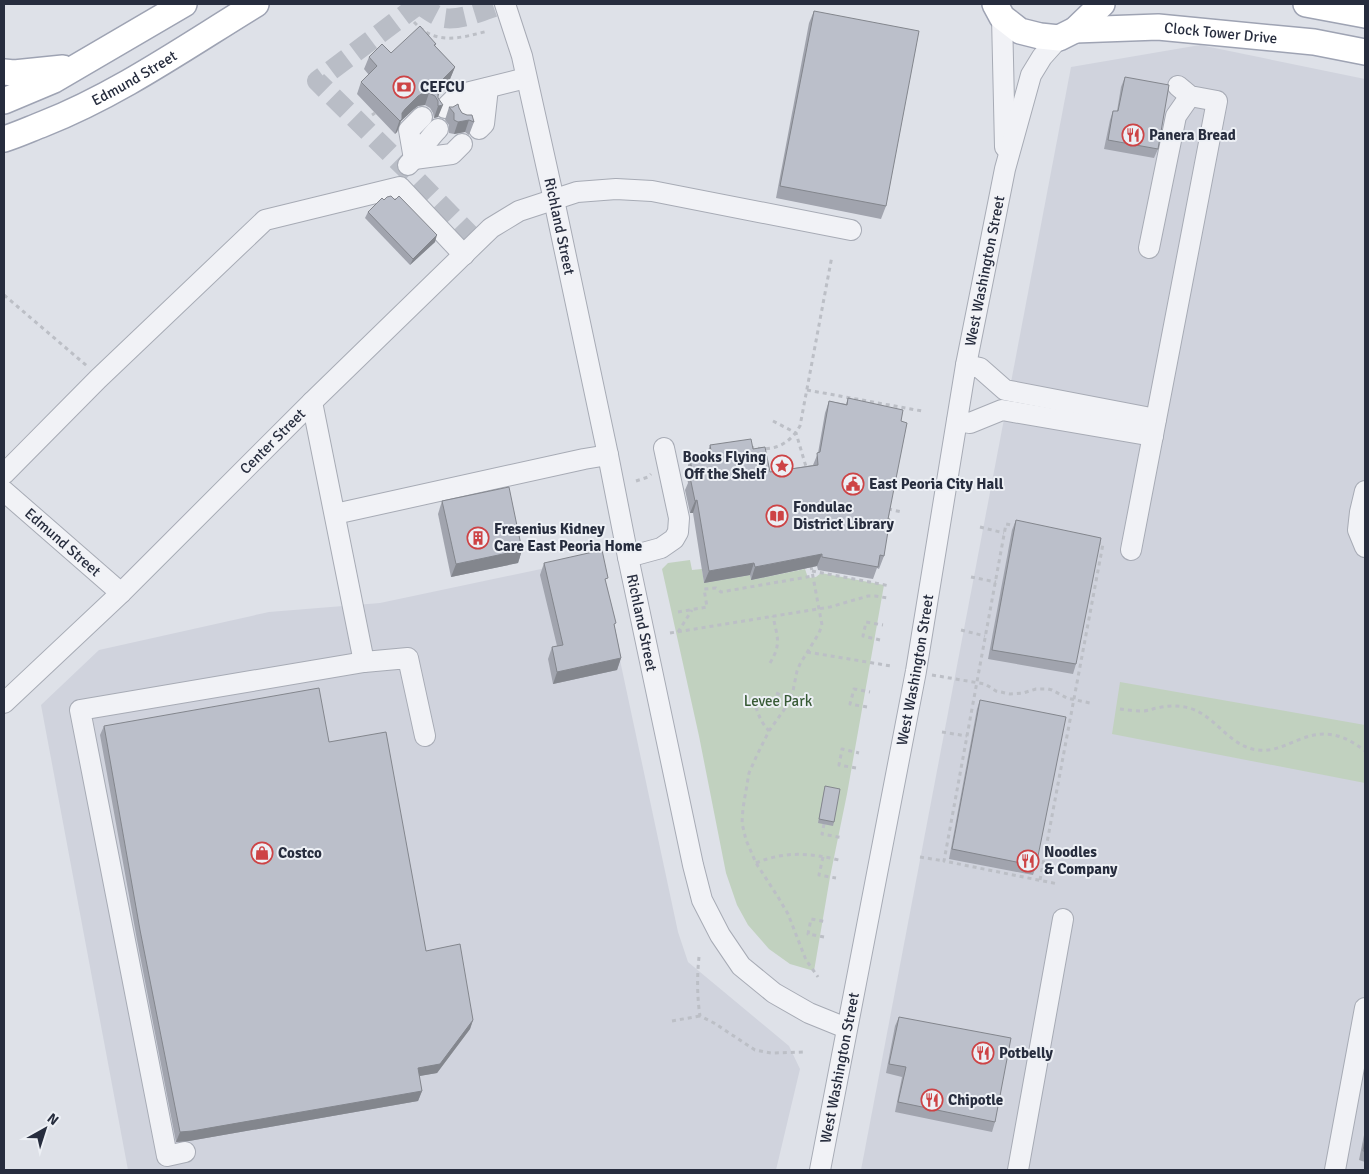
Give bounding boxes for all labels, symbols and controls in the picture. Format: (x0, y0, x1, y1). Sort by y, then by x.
street label: Clock Tower Drive (1163, 19, 1278, 47)
street label: Edmund Street (89, 47, 180, 109)
bank icon: CEFCU (392, 75, 416, 99)
place label: CEFCU (420, 78, 465, 96)
restaurant icon: Panera Bread (1121, 123, 1145, 147)
place label: Panera Bread (1149, 126, 1236, 144)
street label: Richland Street (540, 176, 579, 276)
street label: West Washington Street (961, 194, 1008, 348)
street label: Center Street (236, 405, 309, 478)
place label: Books Flying Off the Shelf (682, 448, 768, 483)
place icon: Books Flying Off the Shelf (770, 454, 794, 478)
public building icon: East Peoria City Hall (841, 472, 865, 496)
place label: East Peoria City Hall (869, 475, 1004, 493)
place label: Fondulac District Library (793, 498, 895, 533)
street label: Edmund Street (21, 504, 105, 580)
library icon: Fondulac District Library (765, 504, 789, 528)
place label: Fresenius Kidney Care East Peoria Home (494, 520, 642, 555)
building icon: Fresenius Kidney Care East Peoria Home (466, 526, 490, 550)
street label: Richland Street (623, 572, 661, 673)
street label: West Washington Street (893, 593, 937, 747)
park label: Levee Park (744, 692, 813, 710)
shop icon: Costco (250, 841, 274, 865)
place label: Noodles & Company (1044, 843, 1118, 878)
place label: Costco (278, 844, 322, 862)
restaurant icon: Noodles & Company (1016, 849, 1040, 873)
street label: West Washington Street (816, 991, 863, 1145)
restaurant icon: Potbelly (971, 1041, 995, 1065)
place label: Potbelly (999, 1044, 1053, 1062)
restaurant icon: Chipotle (920, 1088, 944, 1112)
place label: Chipotle (948, 1091, 1003, 1109)
north arrow (20, 1104, 70, 1154)
text: N (44, 1110, 62, 1129)

